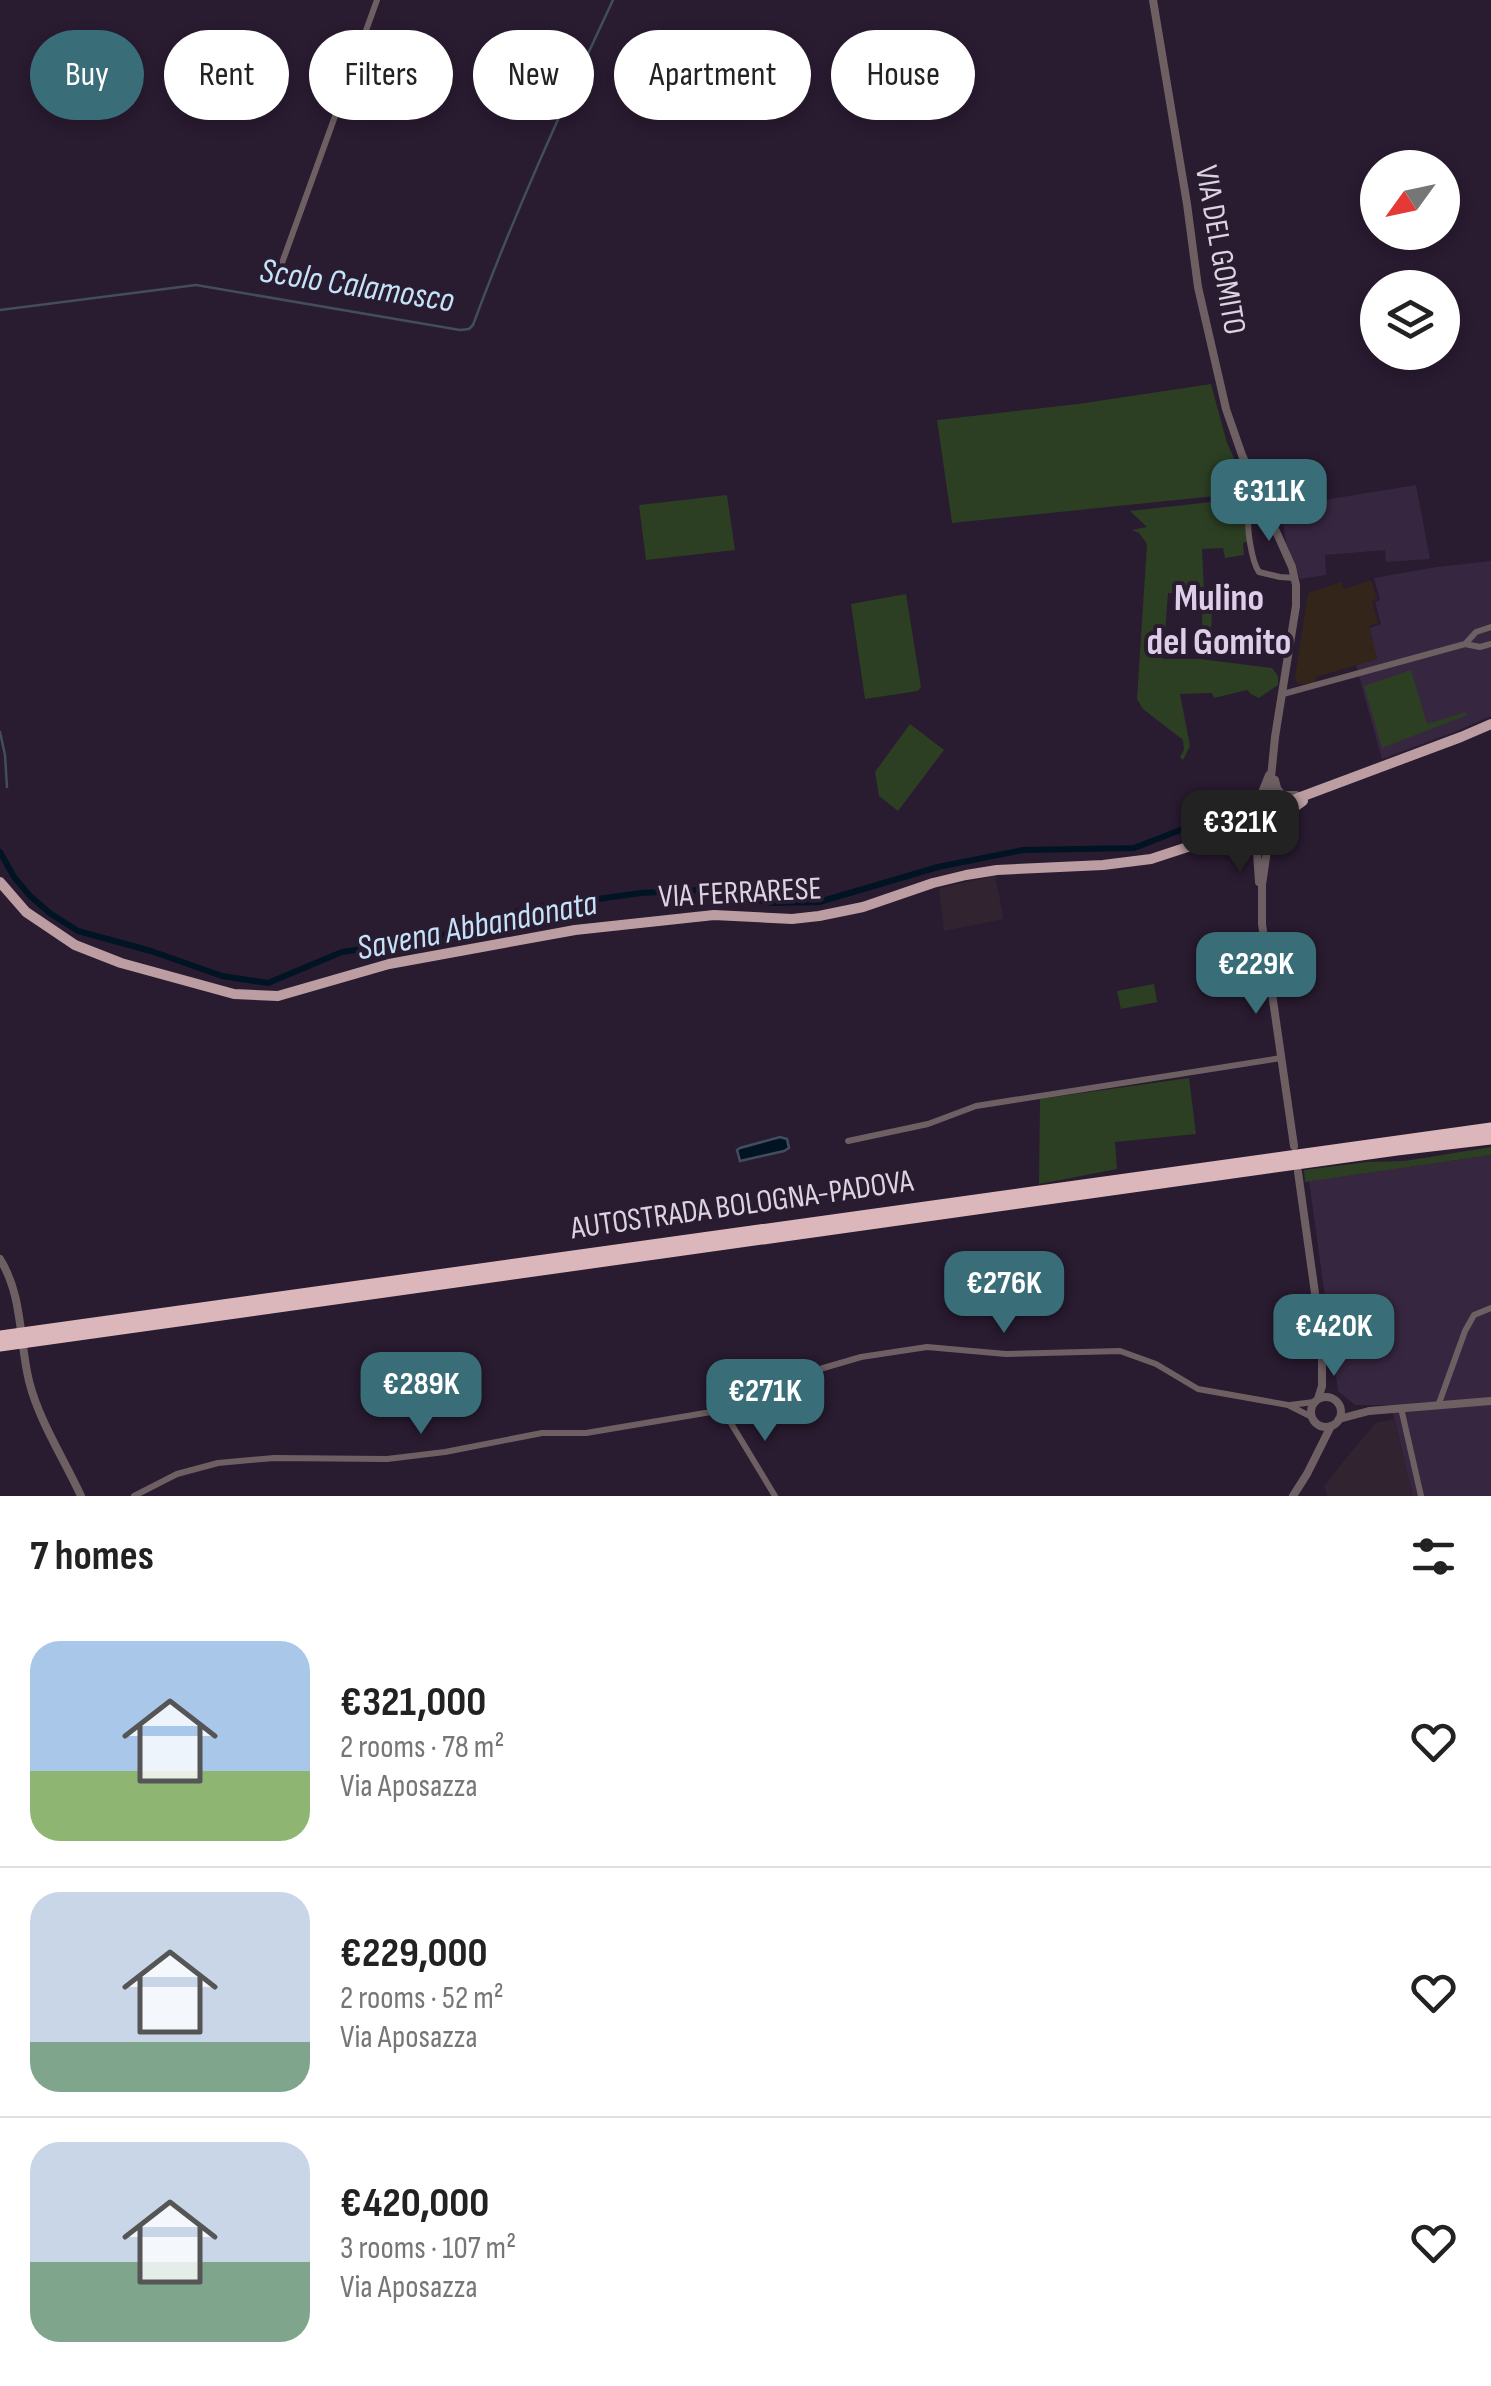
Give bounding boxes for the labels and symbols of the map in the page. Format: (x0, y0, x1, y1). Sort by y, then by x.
north arrow (1360, 150, 1460, 250)
street label: VIA DEL GOMITO (1186, 162, 1254, 338)
water label: Scolo Calamosco (257, 249, 457, 323)
pin: €311K (1199, 459, 1339, 544)
district label: Mulino del Gomito (1147, 576, 1291, 665)
pin: €321K (1170, 790, 1310, 875)
street label: VIA FERRARESE (657, 869, 823, 917)
water label: Savena Abbandonata (353, 882, 601, 970)
pin: €229K (1186, 932, 1326, 1017)
street label: AUTOSTRADA BOLOGNA-PADOVA (567, 1162, 916, 1248)
pin: €276K (934, 1251, 1074, 1336)
pin: €420K (1264, 1294, 1404, 1379)
pin: €289K (351, 1352, 491, 1437)
pin: €271K (695, 1359, 835, 1444)

